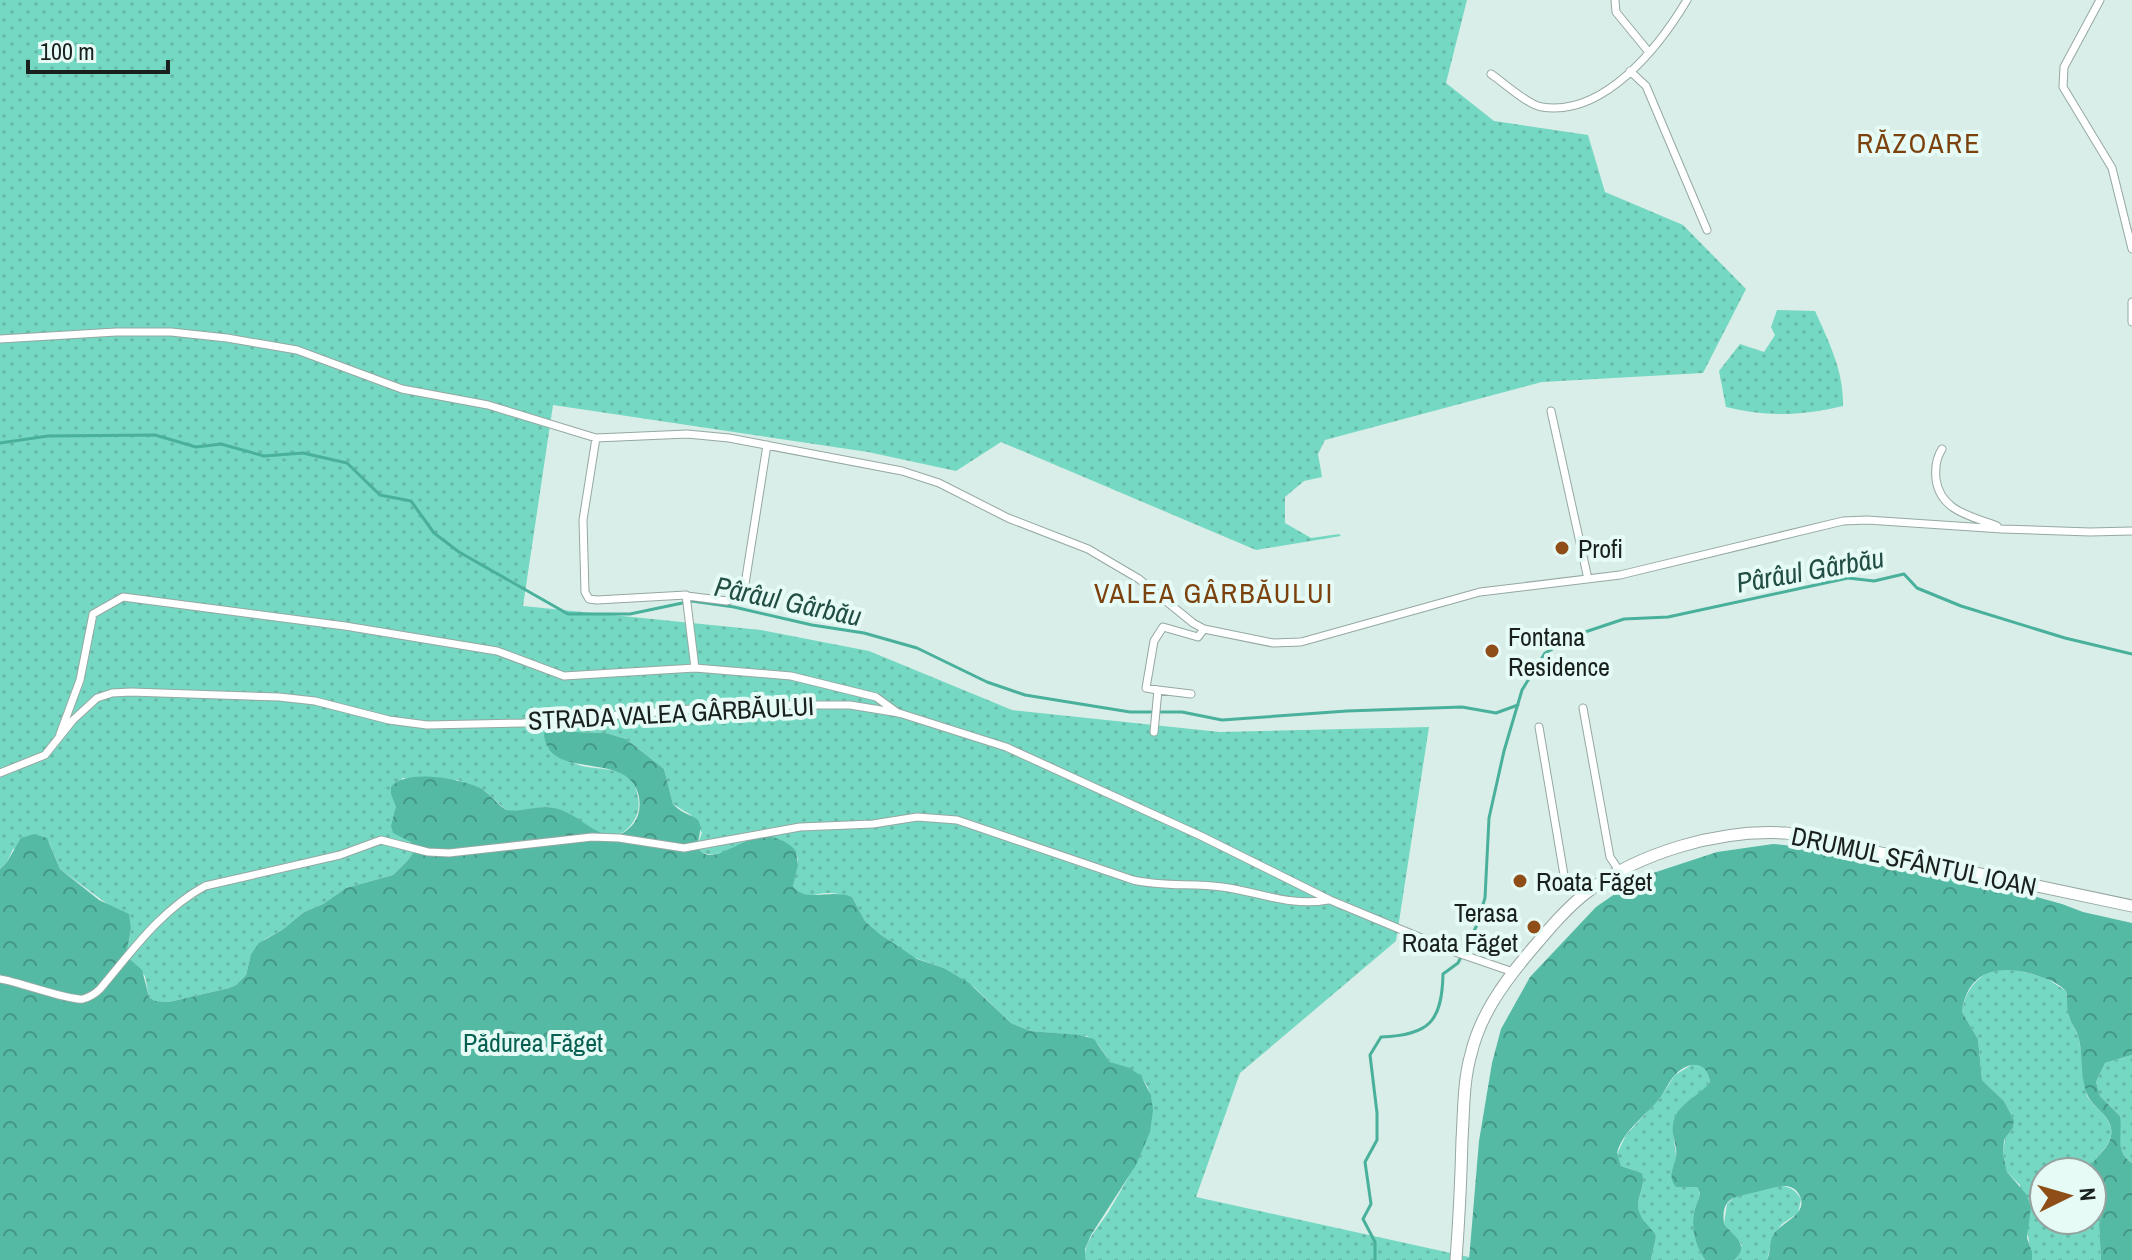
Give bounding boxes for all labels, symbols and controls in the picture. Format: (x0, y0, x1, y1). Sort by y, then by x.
scale bar (28, 24, 168, 74)
text: 100 m (40, 35, 95, 67)
district label: RĂZOARE (1857, 124, 1982, 162)
place label: Profi (1578, 531, 1623, 566)
water label: Pârâul Gârbău (1733, 538, 1887, 602)
marker: Profi (1553, 539, 1571, 557)
water label: Pârâul Gârbău (711, 567, 865, 635)
district label: VALEA GÂRBĂULUI (1094, 574, 1334, 612)
place label: Fontana Residence (1508, 619, 1610, 684)
marker: Fontana Residence (1483, 642, 1501, 660)
street label: STRADA VALEA GÂRBĂULUI (527, 688, 815, 738)
street label: DRUMUL SFÂNTUL IOAN (1788, 818, 2040, 904)
place label: Roata Făget (1536, 864, 1652, 899)
marker: Roata Făget (1511, 872, 1529, 890)
place label: Terasa Roata Făget (1402, 895, 1518, 960)
marker: Terasa Roata Făget (1525, 918, 1543, 936)
park label: Pădurea Făget (463, 1025, 603, 1060)
north arrow (2028, 1156, 2108, 1236)
text: N (2072, 1186, 2103, 1202)

